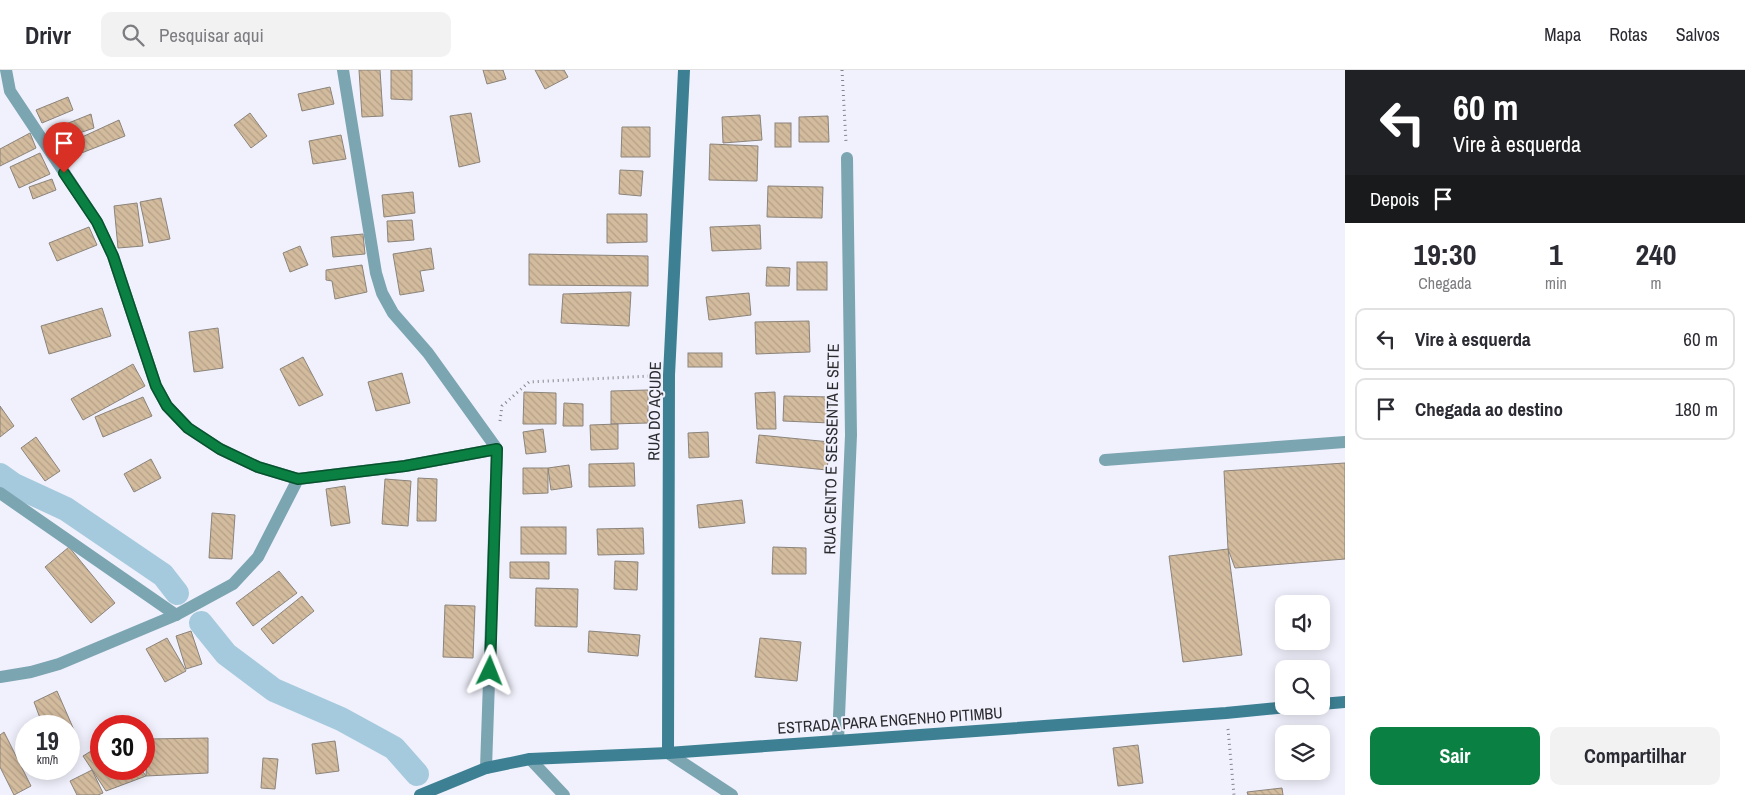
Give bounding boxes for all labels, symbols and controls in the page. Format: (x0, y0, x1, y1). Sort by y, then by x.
search box (101, 12, 451, 57)
text: Drivr (25, 19, 71, 51)
icon: search (119, 21, 147, 49)
text: Pesquisar aqui (159, 22, 264, 48)
text: Mapa (1544, 22, 1581, 47)
text: Rotas (1609, 22, 1648, 47)
text: Salvos (1676, 22, 1720, 47)
text: 60 m (1453, 84, 1518, 131)
icon: left (1370, 90, 1435, 155)
pin (43, 122, 85, 173)
icon: arrive (50, 129, 78, 157)
text: Vire à esquerda (1453, 129, 1581, 159)
icon: arrive (1429, 185, 1457, 213)
text: Depois (1370, 186, 1419, 212)
text: 19:30 (1414, 234, 1476, 274)
text: 1 (1549, 234, 1563, 274)
text: 240 (1635, 234, 1676, 274)
text: Chegada (1418, 272, 1472, 294)
text: min (1545, 272, 1567, 294)
text: m (1650, 272, 1661, 294)
icon: left (1372, 325, 1400, 353)
text: Vire à esquerda (1415, 326, 1531, 352)
text: 60 m (1683, 326, 1718, 352)
street label: RUA CENTO E SESSENTA E SETE (818, 343, 844, 555)
street label: RUA DO AÇUDE (642, 361, 666, 461)
icon: arrive (1372, 395, 1400, 423)
text: Chegada ao destino (1415, 396, 1563, 422)
text: 180 m (1675, 396, 1718, 422)
map controls (1275, 595, 1330, 780)
button: sound (1275, 595, 1330, 650)
position arrow (463, 644, 515, 696)
button: search (1275, 660, 1330, 715)
street label: ESTRADA PARA ENGENHO PITIMBU (777, 701, 1003, 739)
speed limit sign: 30 (90, 715, 155, 780)
text: 19 (36, 724, 59, 758)
button: layers (1275, 725, 1330, 780)
button: Sair (1370, 727, 1540, 785)
button: Compartilhar (1550, 727, 1720, 785)
text: km/h (37, 752, 58, 768)

